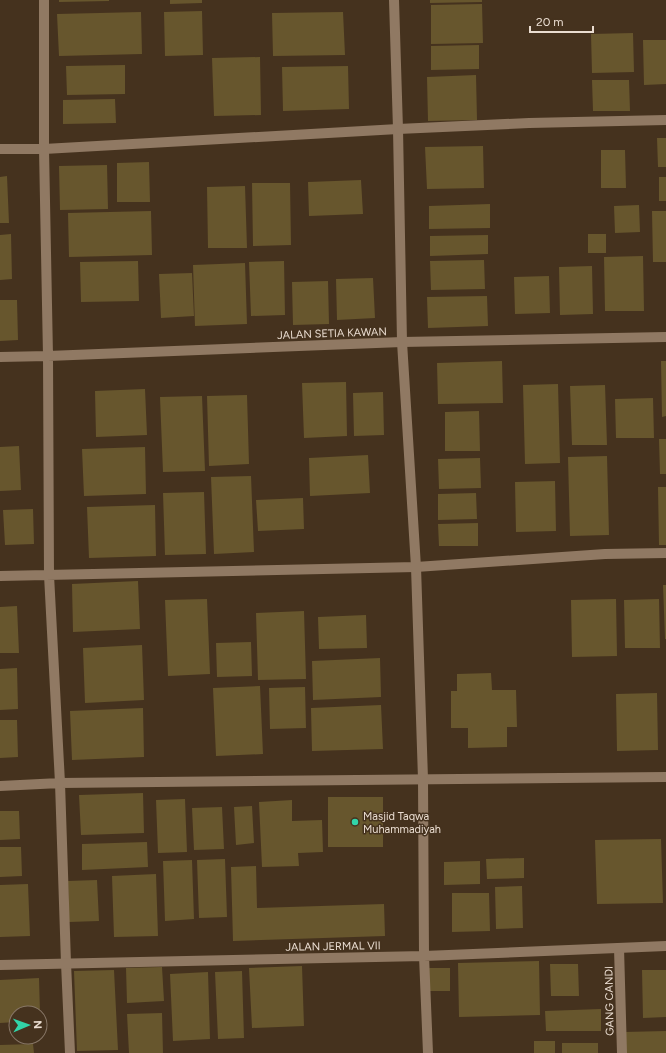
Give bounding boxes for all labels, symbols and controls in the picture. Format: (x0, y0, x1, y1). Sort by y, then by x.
scale bar (530, 8, 593, 34)
text: 20 m (536, 15, 564, 29)
street label: JALAN SETIA KAWAN (277, 325, 387, 342)
place label: Masjid Taqwa Muhammadiyah (363, 810, 441, 836)
marker: Masjid Taqwa Muhammadiyah (350, 817, 360, 827)
street label: JALAN JERMAL VII (285, 939, 381, 954)
street label: GANG CANDI (602, 966, 617, 1036)
north arrow (8, 1005, 48, 1045)
text: N (31, 1020, 44, 1029)

